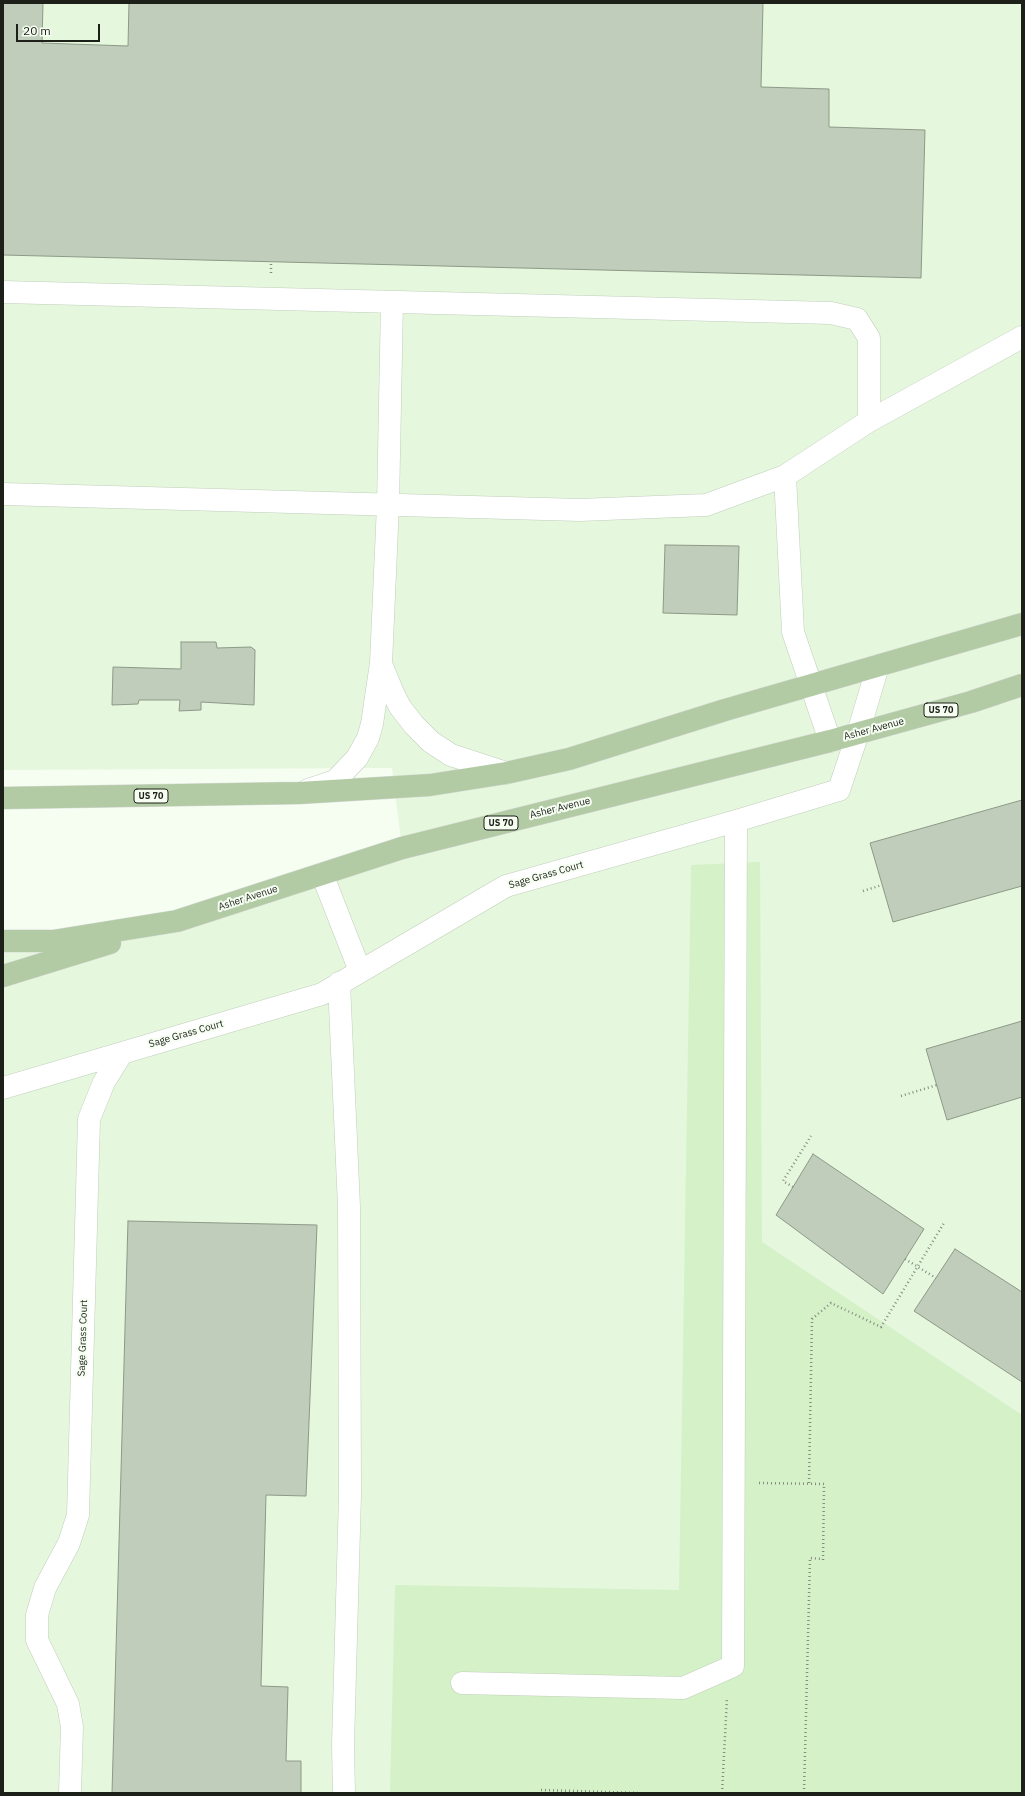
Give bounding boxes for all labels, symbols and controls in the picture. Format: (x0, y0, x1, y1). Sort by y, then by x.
scale bar (18, 16, 102, 42)
text: 20 m (23, 23, 51, 38)
road number: US 70 (924, 703, 958, 717)
street label: Asher Avenue (843, 715, 905, 743)
road number: US 70 (134, 789, 168, 803)
street label: Asher Avenue (529, 795, 591, 821)
road number: US 70 (484, 816, 518, 830)
street label: Sage Grass Court (507, 859, 585, 891)
street label: Asher Avenue (217, 883, 279, 913)
street label: Sage Grass Court (147, 1018, 225, 1050)
street label: Sage Grass Court (76, 1299, 90, 1377)

